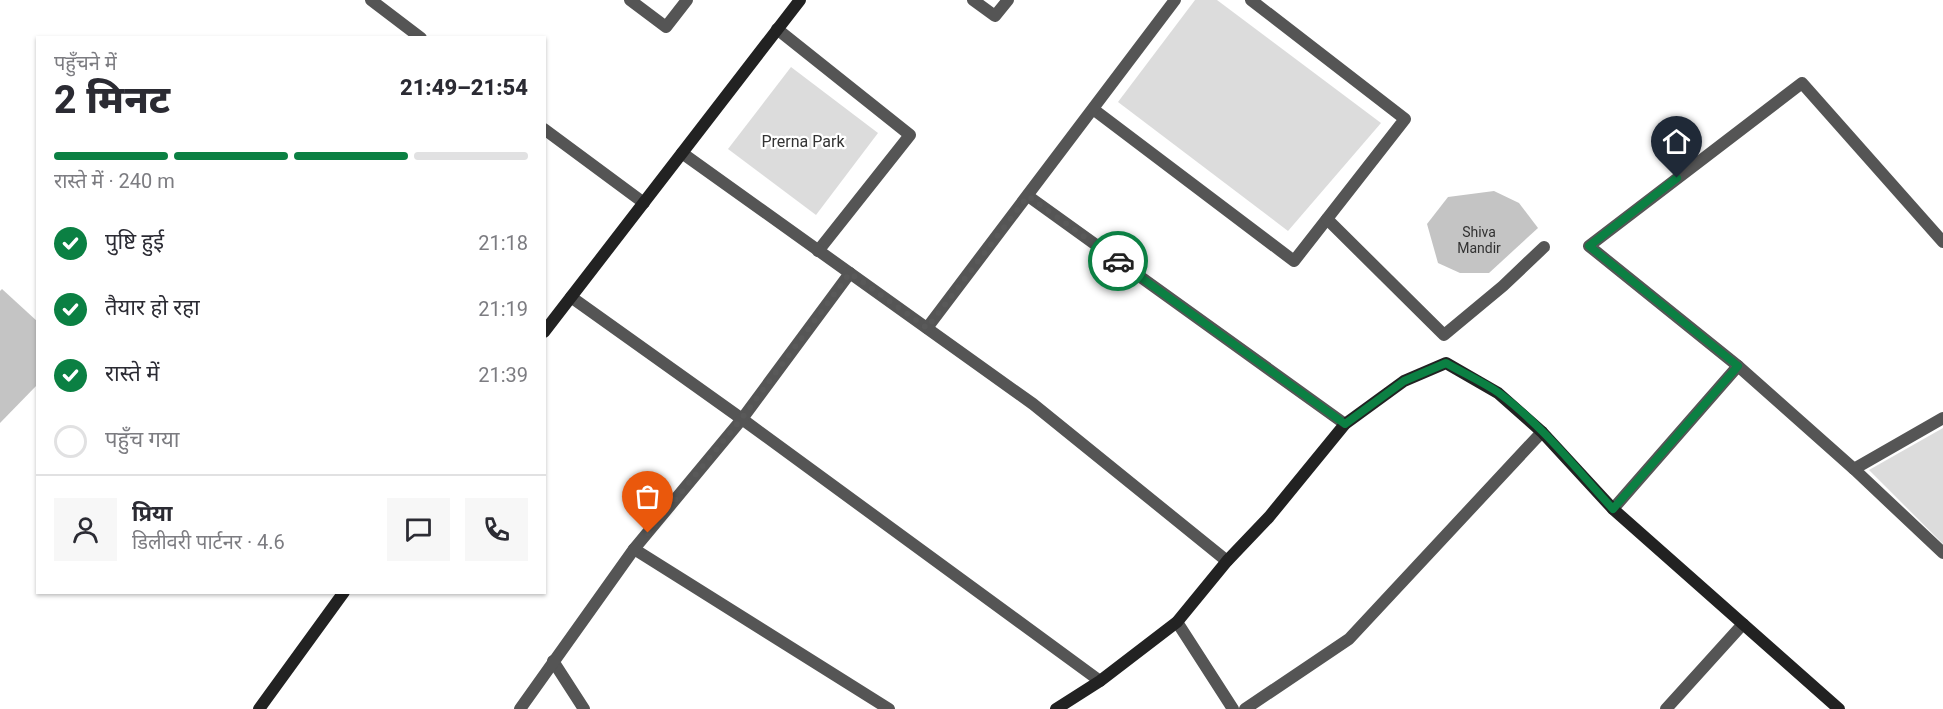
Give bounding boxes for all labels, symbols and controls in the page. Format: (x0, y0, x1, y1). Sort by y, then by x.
text: पहुँचने में (54, 51, 117, 75)
text: 21:49–21:54 (400, 75, 528, 100)
text: 2 मिनट (54, 77, 170, 123)
pin (1651, 116, 1702, 178)
icon: home (1660, 125, 1693, 158)
park label: Prerna Park (761, 132, 845, 151)
text: रास्ते में · 240 m (54, 169, 175, 193)
house number: Shiva Mandir (1457, 224, 1501, 256)
icon: check (54, 227, 87, 260)
text: पुष्टि हुई (105, 229, 164, 254)
text: 21:18 (478, 231, 528, 255)
courier (1088, 231, 1148, 291)
icon: car (1102, 245, 1135, 278)
icon: check (54, 293, 87, 326)
text: तैयार हो रहा (105, 295, 200, 320)
text: 21:19 (478, 297, 528, 321)
icon: check (54, 359, 87, 392)
text: रास्ते में (105, 361, 159, 386)
text: 21:39 (478, 363, 528, 387)
text: पहुँच गया (105, 427, 179, 452)
pin (622, 471, 673, 533)
icon: bag (631, 480, 664, 513)
button: person (54, 498, 117, 561)
button: chat (387, 498, 450, 561)
button: phone (465, 498, 528, 561)
text: प्रिया (132, 501, 172, 526)
text: डिलीवरी पार्टनर · 4.6 (132, 530, 285, 554)

